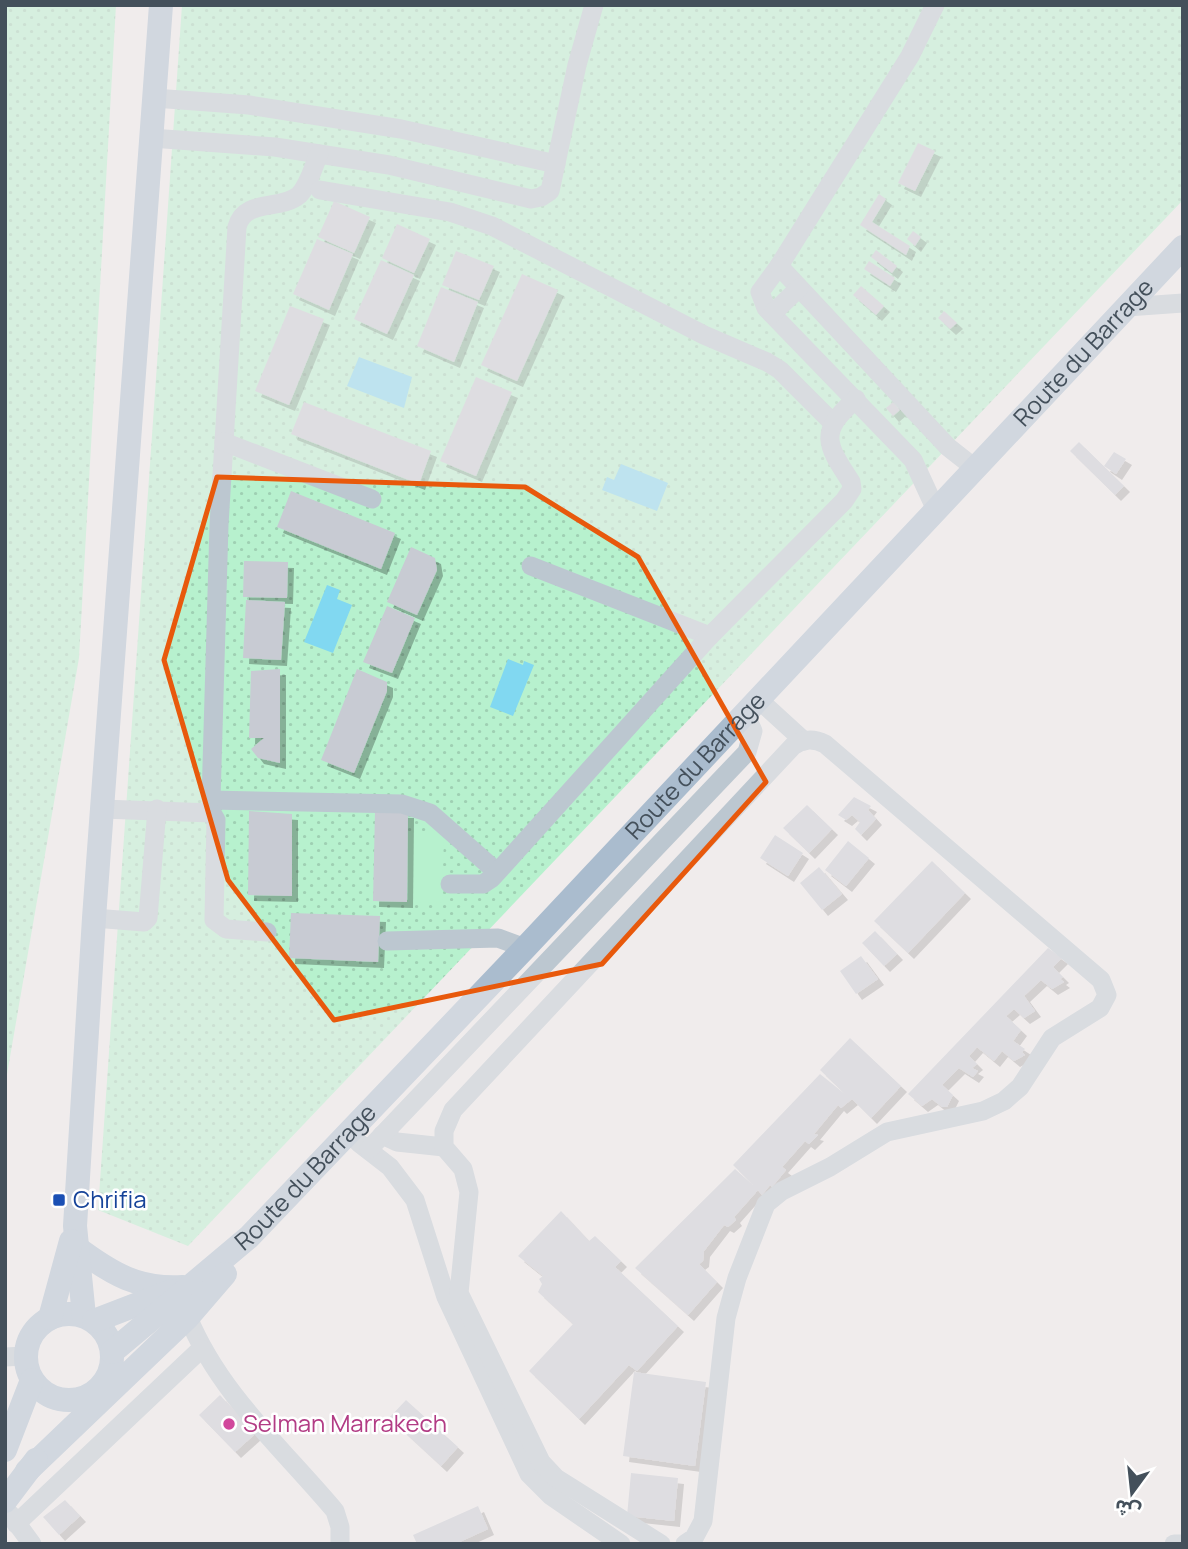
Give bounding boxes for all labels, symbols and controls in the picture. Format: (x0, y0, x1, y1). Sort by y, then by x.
street label: Route du Barrage (1005, 271, 1160, 433)
street label: Route du Barrage (617, 684, 772, 846)
street label: Route du Barrage (227, 1096, 383, 1257)
place label: Chrifia (73, 1182, 147, 1215)
marker: Chrifia (51, 1192, 67, 1208)
place label: Selman Marrakech (243, 1406, 447, 1439)
marker: Selman Marrakech (221, 1416, 237, 1432)
north arrow (1097, 1458, 1167, 1528)
text: ش (1112, 1493, 1144, 1525)

